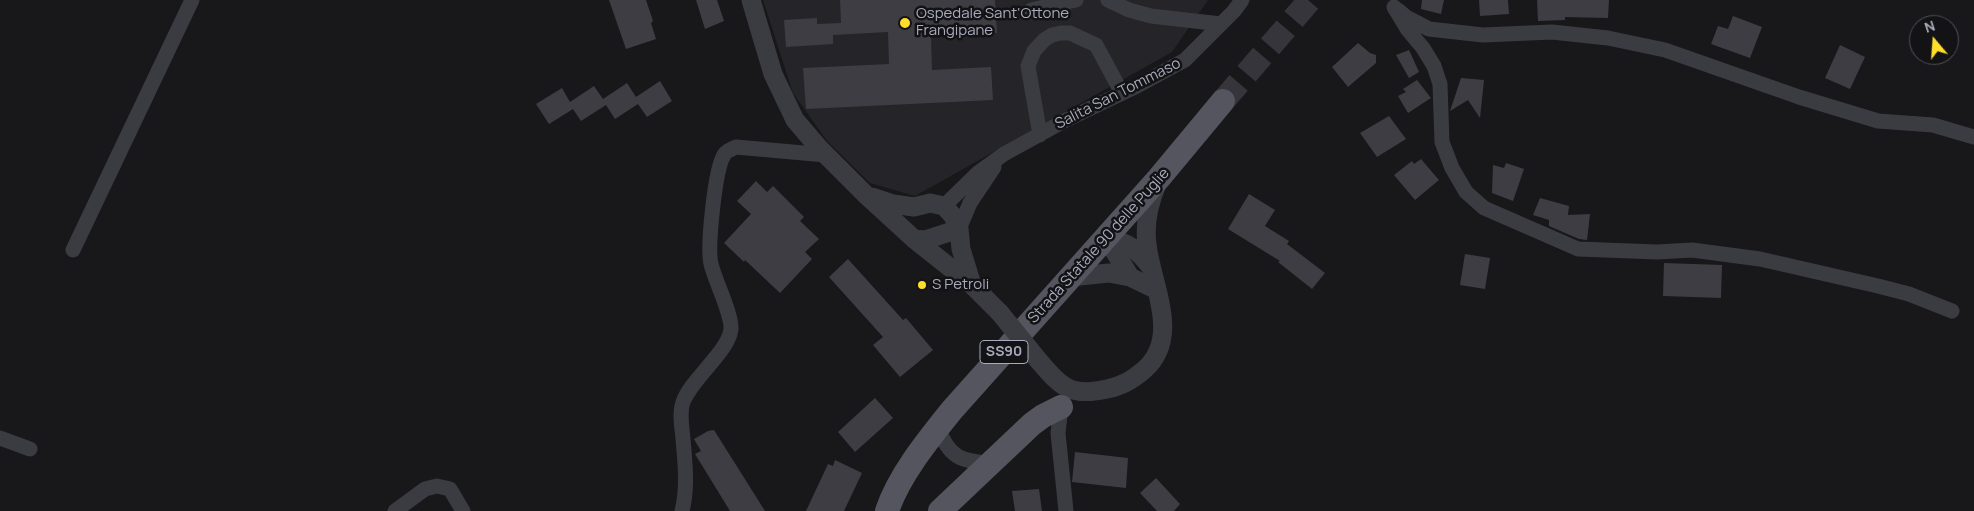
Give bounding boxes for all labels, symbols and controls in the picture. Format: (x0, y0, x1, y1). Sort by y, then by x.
place label: Ospedale Sant'Ottone Frangipane (916, 5, 1069, 40)
north arrow (1909, 15, 1959, 65)
marker: Ospedale Sant'Ottone Frangipane (898, 16, 912, 30)
text: N (1922, 16, 1937, 37)
street label: Salita San Tommaso (1052, 55, 1184, 133)
street label: Strada Statale 90 delle Puglie (1025, 165, 1173, 327)
place label: S Petroli (932, 276, 989, 294)
marker: S Petroli (916, 279, 928, 291)
road number: SS90 (980, 341, 1028, 364)

